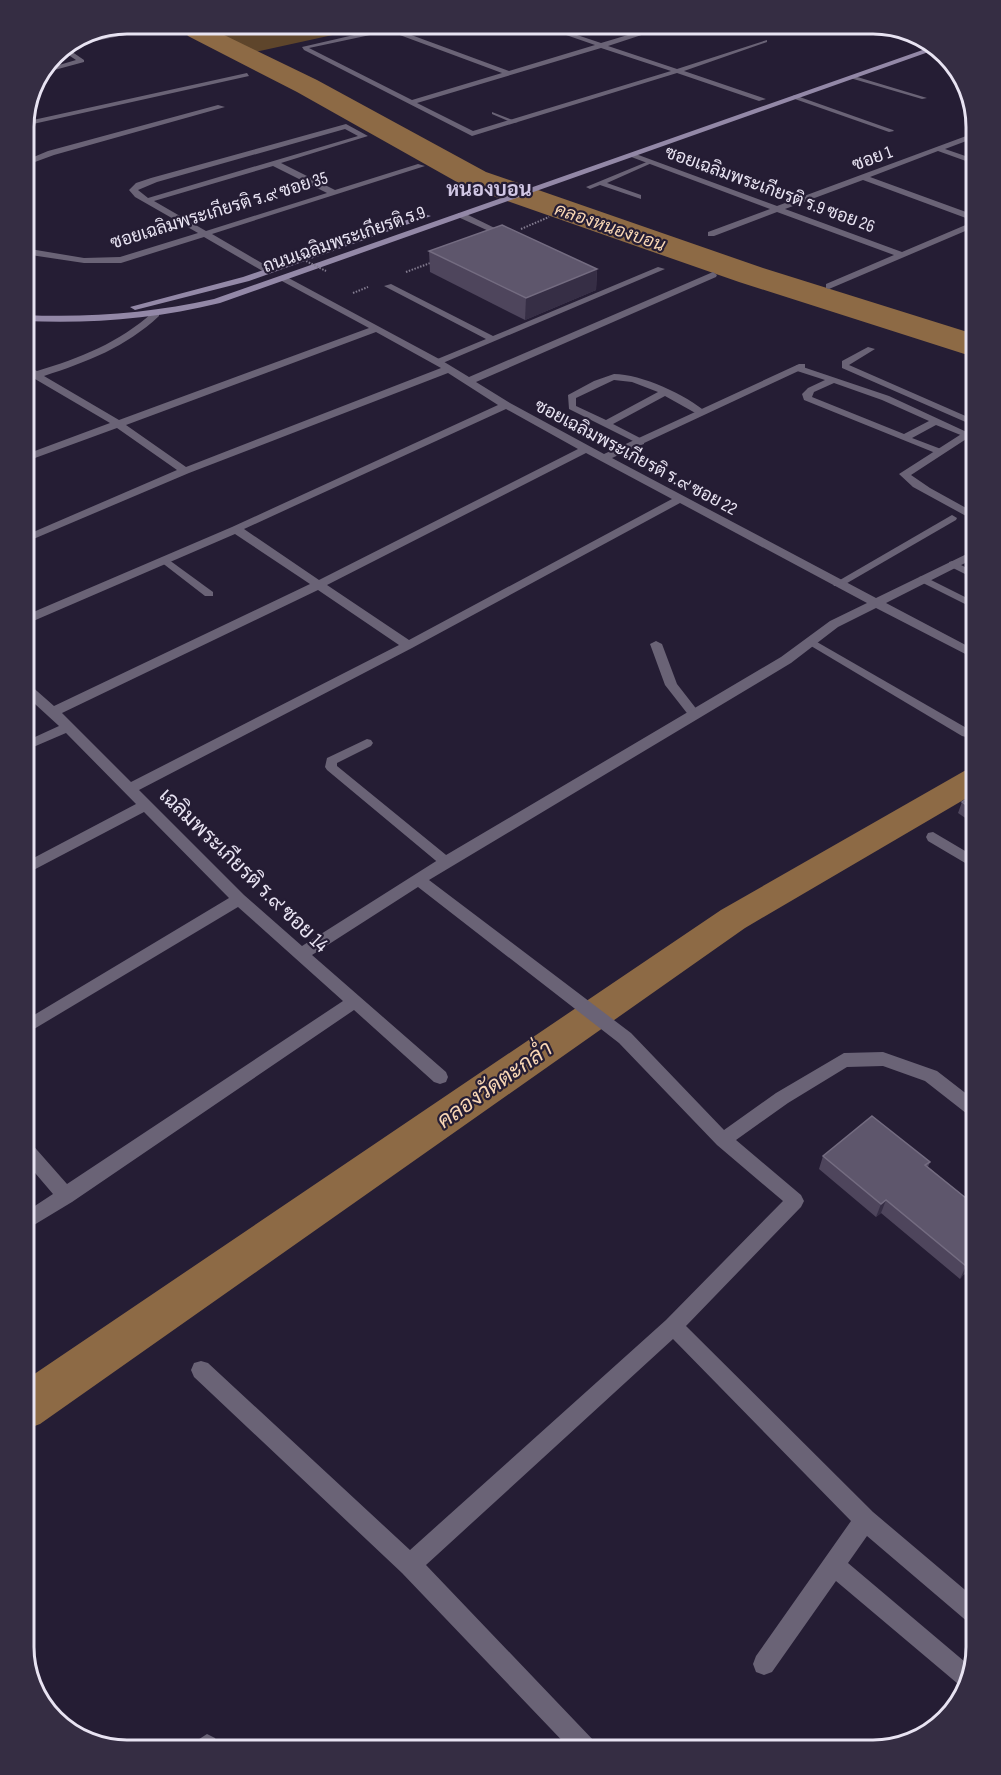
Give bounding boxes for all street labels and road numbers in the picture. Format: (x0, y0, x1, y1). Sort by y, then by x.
street label: ซอยเฉลิมพระเกียรติ ร.9 ซอย 26 (662, 139, 879, 237)
street label: ซอย 1 (849, 141, 896, 175)
street label: ซอยเฉลิมพระเกียรติ ร.๙ ซอย 35 (107, 164, 330, 254)
street label: ถนนเฉลิมพระเกียรติ ร.9 (259, 199, 428, 277)
street label: ซอยเฉลิมพระเกียรติ ร.๙ ซอย 22 (531, 392, 742, 520)
street label: เฉลิมพระเกียรติ ร.๙ ซอย 14 (154, 782, 334, 958)

